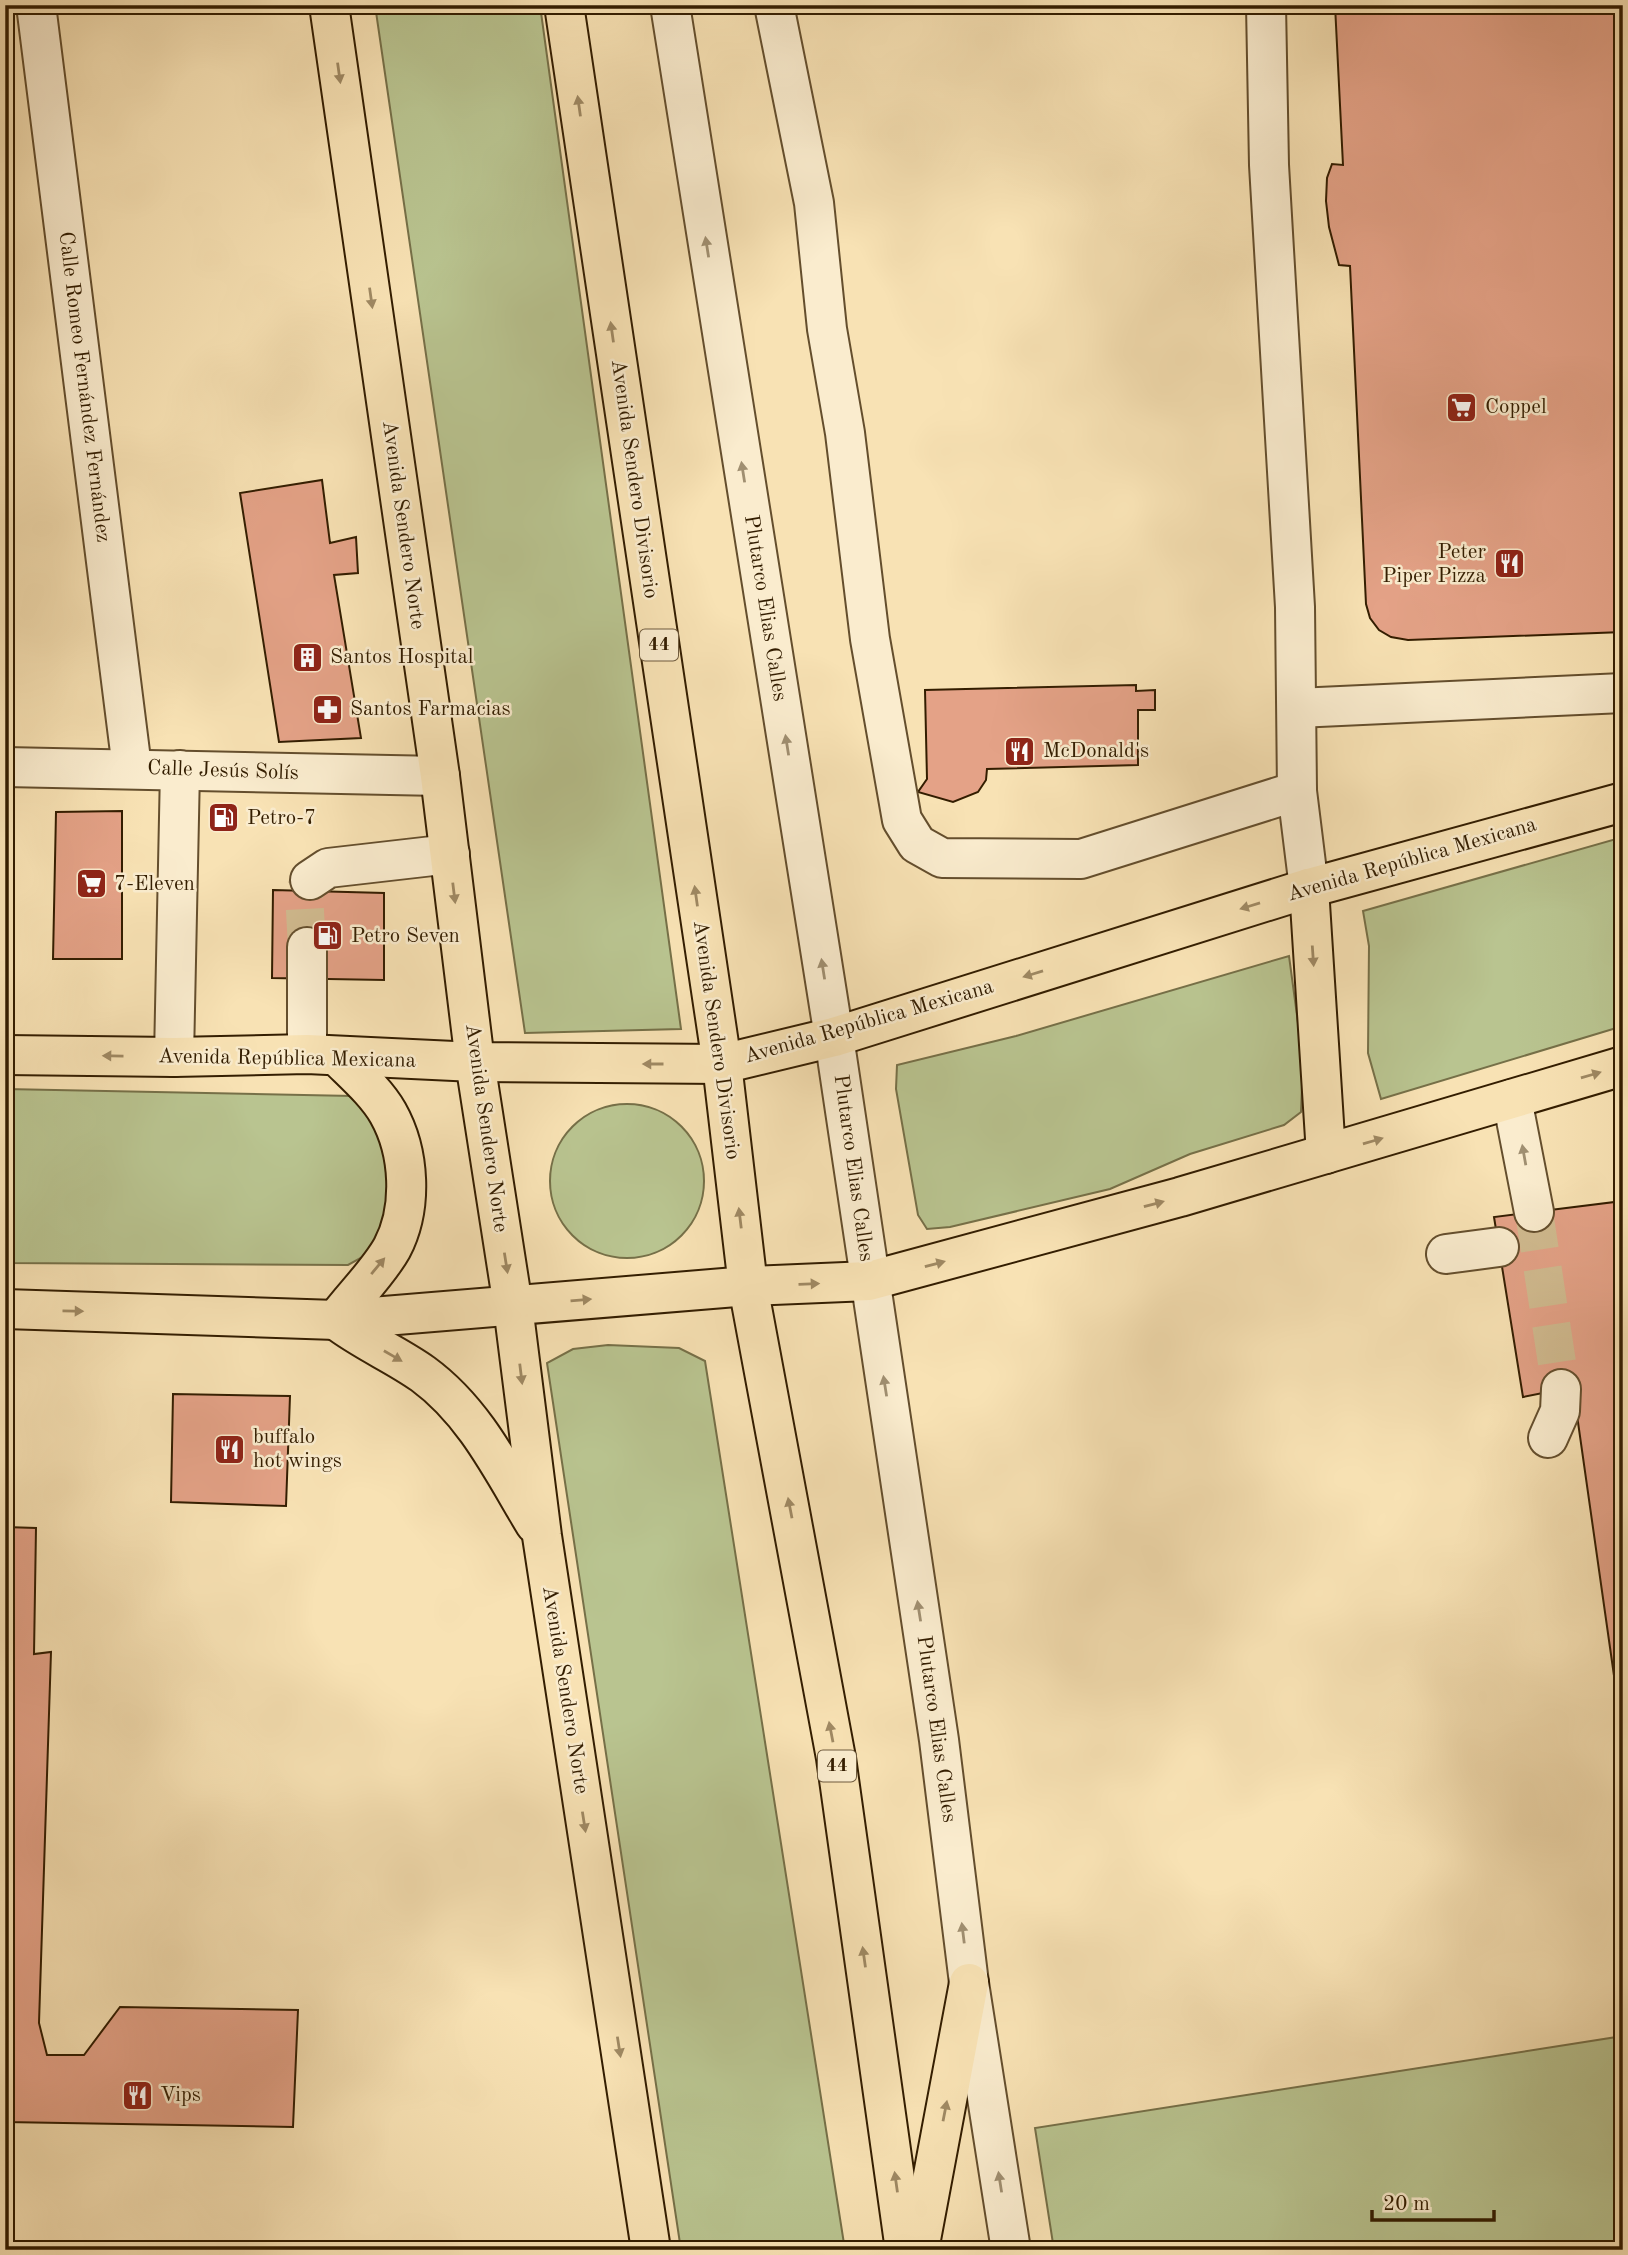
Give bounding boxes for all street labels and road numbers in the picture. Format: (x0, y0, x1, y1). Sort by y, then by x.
street label: Calle Romeo Fernández Fernández (55, 230, 113, 544)
street label: Avenida Sendero Divisorio (607, 358, 661, 600)
street label: Avenida Sendero Norte (378, 419, 428, 631)
street label: Plutarco Elias Calles (740, 513, 790, 703)
road number: 44 (640, 630, 678, 660)
street label: Calle Jesús Solís (147, 758, 299, 784)
street label: Avenida República Mexicana (1285, 814, 1539, 906)
street label: Avenida Sendero Divisorio (689, 919, 743, 1161)
street label: Avenida República Mexicana (742, 976, 996, 1068)
street label: Avenida Sendero Norte (461, 1022, 511, 1234)
street label: Avenida República Mexicana (158, 1046, 416, 1072)
street label: Plutarco Elias Calles (829, 1073, 877, 1263)
street label: Avenida Sendero Norte (538, 1584, 592, 1796)
street label: Plutarco Elias Calles (912, 1634, 960, 1824)
road number: 44 (818, 1750, 856, 1782)

